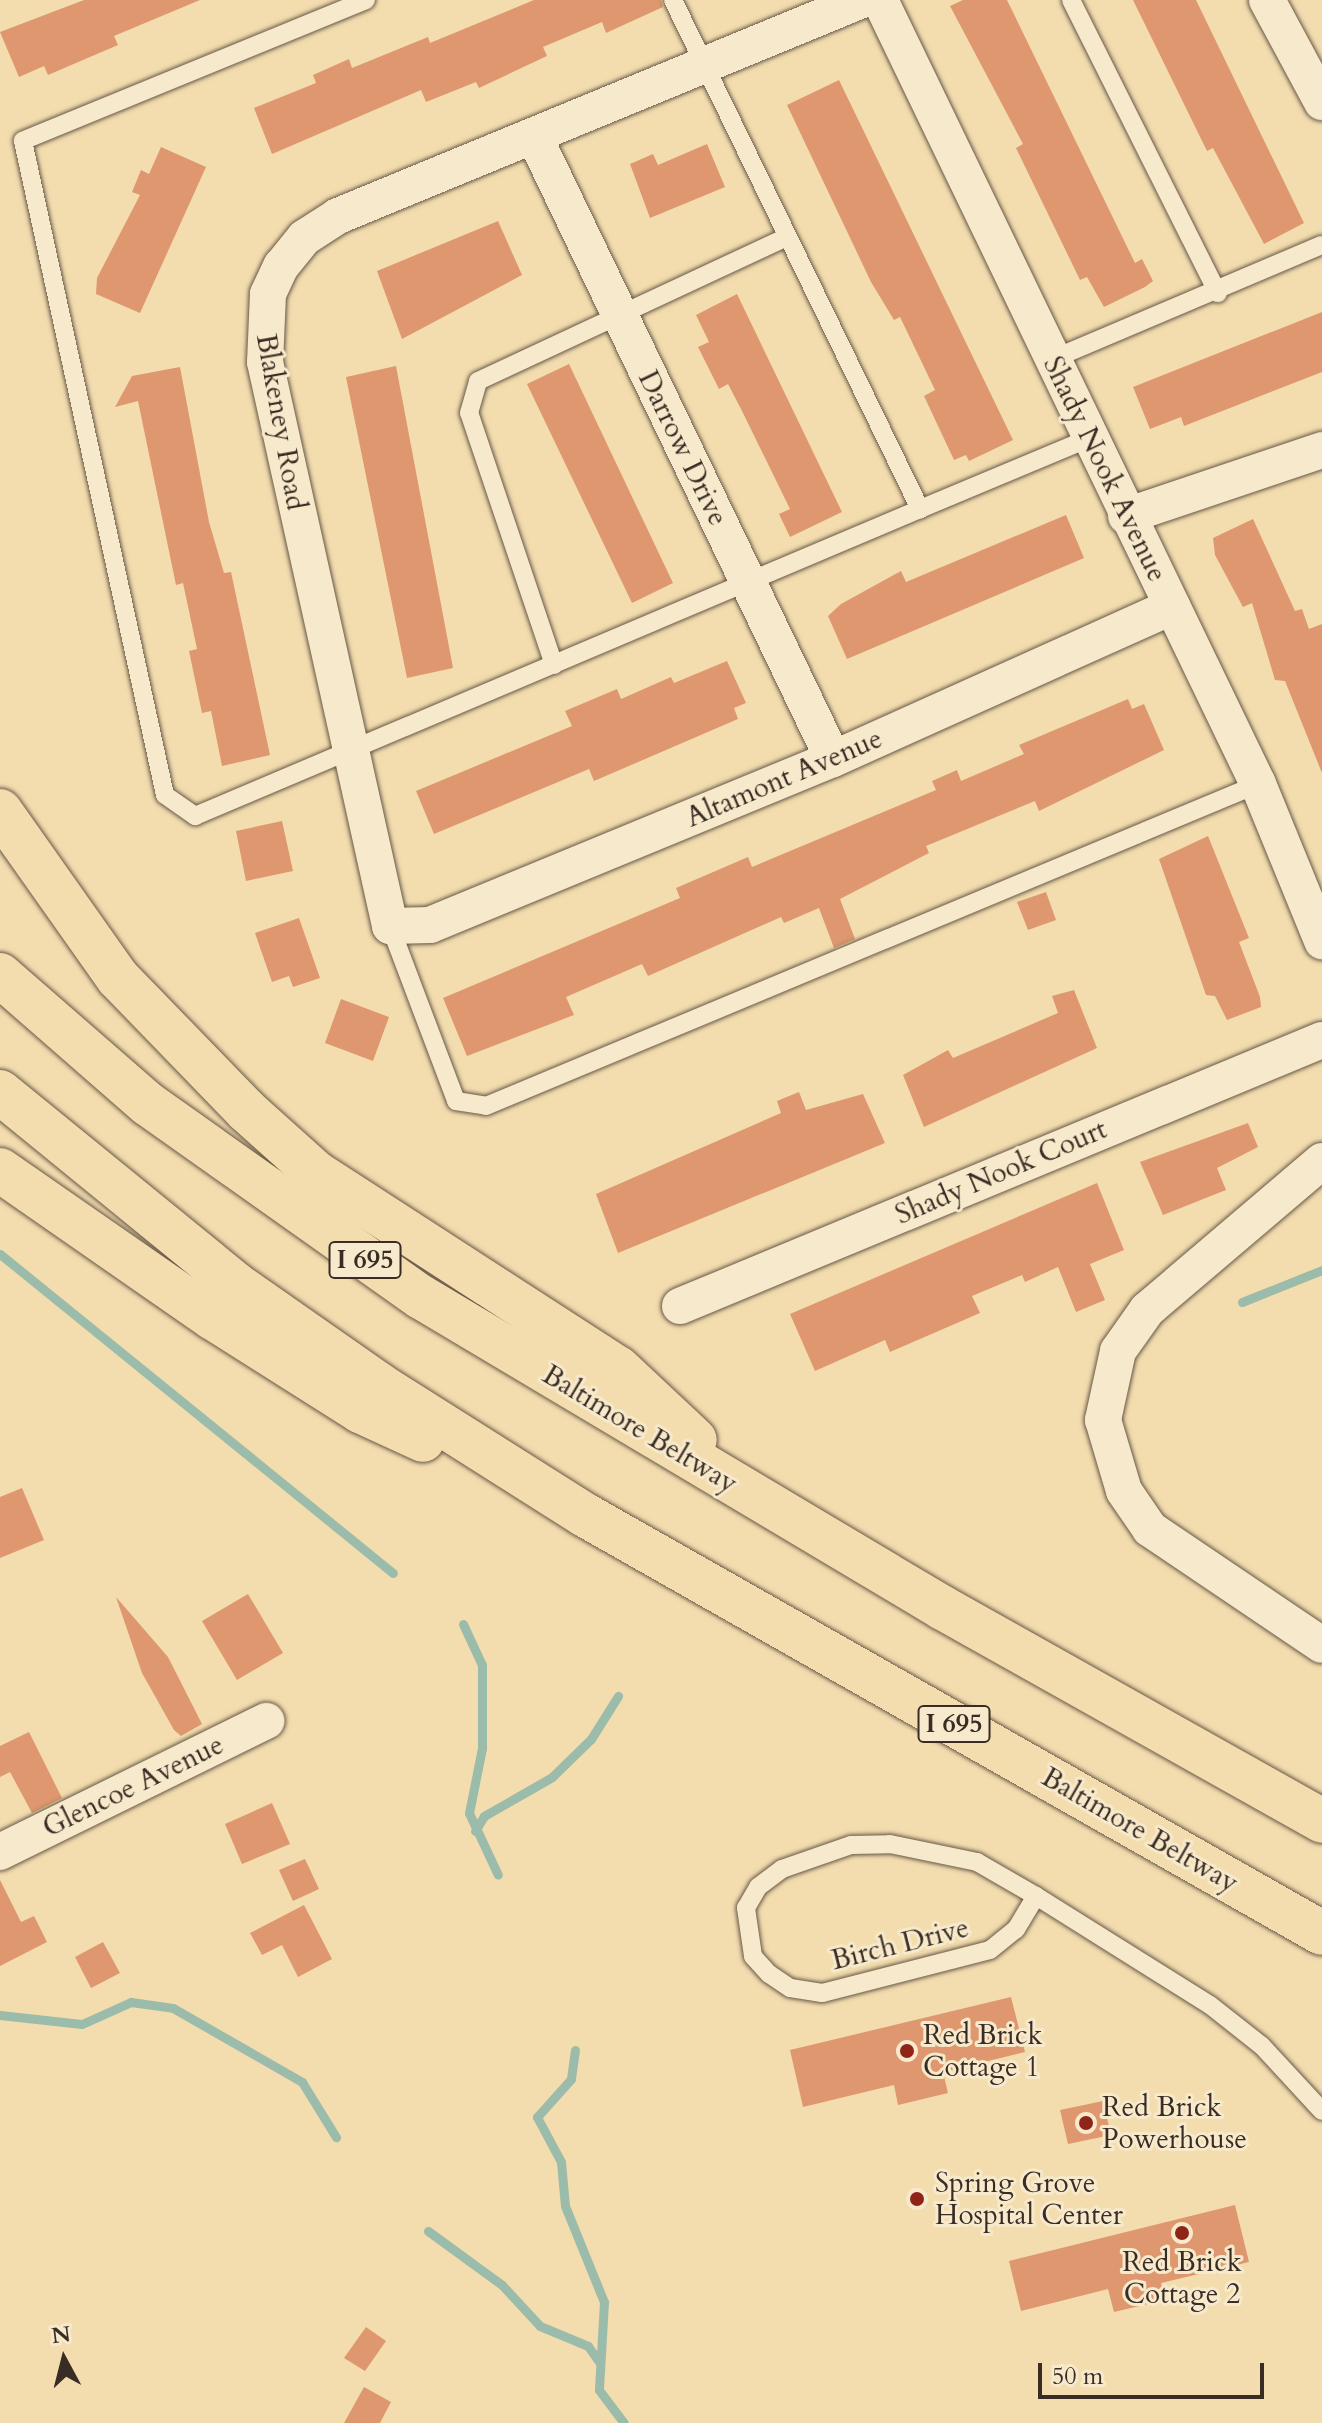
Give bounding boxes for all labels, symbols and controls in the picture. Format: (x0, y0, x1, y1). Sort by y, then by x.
street label: Blakeney Road (249, 331, 313, 513)
street label: Shady Nook Avenue (1036, 351, 1174, 587)
street label: Darrow Drive (631, 365, 735, 531)
street label: Altamont Avenue (681, 722, 887, 834)
street label: Shady Nook Court (890, 1112, 1112, 1232)
road number: I 695 (327, 1238, 403, 1282)
street label: Baltimore Beltway (537, 1358, 743, 1500)
road number: I 695 (916, 1702, 992, 1746)
street label: Glencoe Avenue (37, 1728, 229, 1844)
street label: Baltimore Beltway (1036, 1760, 1244, 1900)
street label: Birch Drive (828, 1911, 972, 1977)
place label: Red Brick Cottage 1 (923, 2018, 1042, 2084)
marker: Red Brick Cottage 1 (898, 2042, 916, 2060)
place label: Red Brick Powerhouse (1102, 2090, 1247, 2156)
marker: Red Brick Powerhouse (1077, 2114, 1095, 2132)
place label: Spring Grove Hospital Center (935, 2166, 1123, 2232)
marker: Spring Grove Hospital Center (906, 2188, 928, 2210)
marker: Red Brick Cottage 2 (1173, 2224, 1191, 2242)
place label: Red Brick Cottage 2 (1122, 2245, 1242, 2311)
north arrow (24, 2319, 104, 2399)
text: N (50, 2319, 72, 2351)
scale bar (1042, 2347, 1268, 2397)
text: 50 m (1052, 2360, 1103, 2393)

